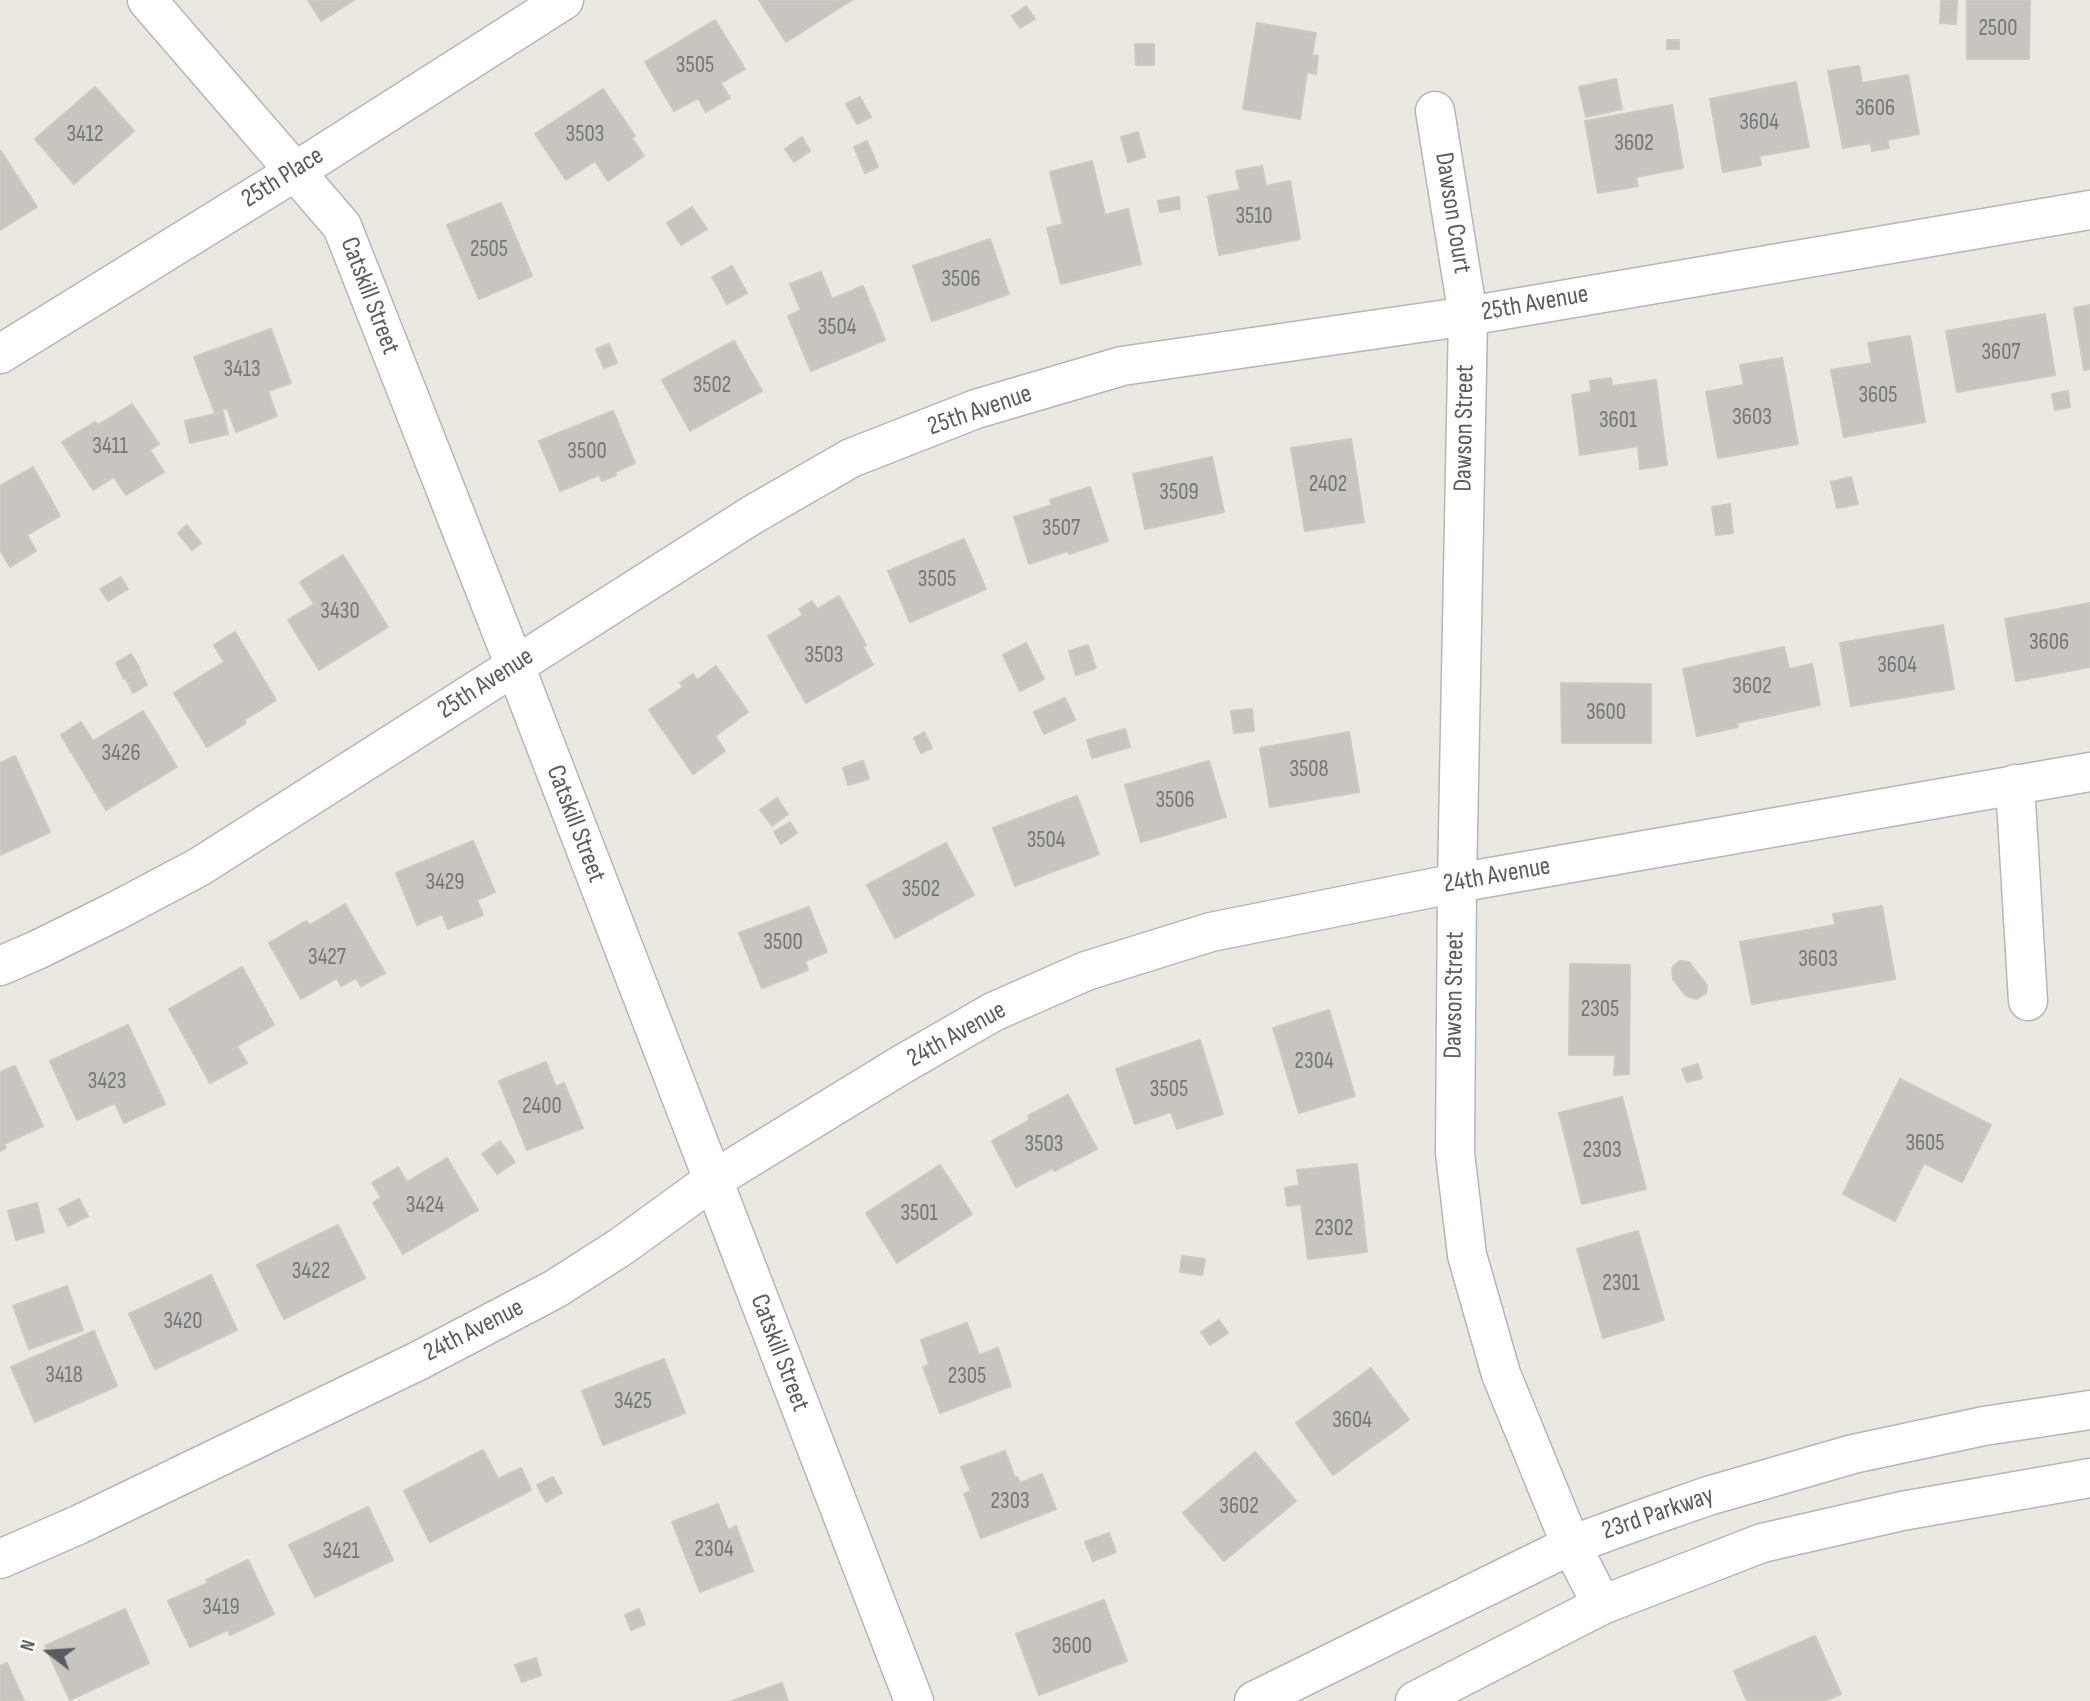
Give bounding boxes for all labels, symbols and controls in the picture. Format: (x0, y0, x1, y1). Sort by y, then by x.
house number: 2500 (1978, 15, 2018, 43)
house number: 3505 (676, 52, 714, 80)
house number: 3606 (1855, 95, 1895, 123)
house number: 3604 (1739, 109, 1779, 137)
house number: 3412 (66, 121, 104, 149)
house number: 3503 (566, 121, 604, 149)
house number: 3602 (1614, 130, 1654, 158)
street label: 25th Place (236, 141, 330, 215)
street label: Dawson Court (1427, 150, 1477, 276)
house number: 3510 (1235, 203, 1273, 231)
street label: Catskill Street (332, 233, 406, 359)
house number: 2505 (470, 236, 508, 264)
house number: 3506 (941, 266, 981, 294)
street label: 25th Avenue (1479, 279, 1591, 329)
house number: 3504 (818, 314, 856, 342)
house number: 3607 (1981, 339, 2021, 367)
house number: 3413 (223, 356, 261, 384)
street label: Dawson Street (1448, 364, 1482, 492)
house number: 3502 (693, 372, 731, 400)
street label: 25th Avenue (924, 379, 1036, 443)
house number: 3605 (1858, 382, 1898, 410)
house number: 3603 (1732, 404, 1772, 432)
house number: 3601 (1599, 407, 1637, 435)
house number: 3411 (92, 433, 128, 461)
house number: 3500 (567, 438, 607, 466)
house number: 2402 (1309, 471, 1347, 499)
house number: 3509 (1159, 479, 1199, 507)
house number: 3507 (1042, 515, 1080, 543)
house number: 3505 (918, 566, 956, 594)
house number: 3430 (320, 598, 360, 626)
house number: 3606 (2029, 629, 2069, 657)
street label: 25th Avenue (432, 642, 540, 726)
house number: 3503 (805, 642, 843, 670)
house number: 3604 (1877, 652, 1917, 680)
house number: 3602 (1732, 673, 1772, 701)
house number: 3600 (1586, 699, 1626, 727)
house number: 3426 (102, 740, 140, 768)
house number: 3508 (1289, 756, 1329, 784)
street label: Catskill Street (538, 761, 612, 887)
house number: 3506 (1155, 787, 1195, 815)
house number: 3504 (1027, 827, 1065, 855)
street label: 24th Avenue (1441, 851, 1553, 901)
house number: 3429 (425, 869, 465, 897)
house number: 3502 (902, 876, 940, 904)
house number: 3500 (763, 929, 803, 957)
street label: Dawson Street (1438, 931, 1472, 1059)
house number: 3427 (308, 944, 346, 972)
house number: 3603 (1798, 946, 1838, 974)
street label: 24th Avenue (902, 995, 1012, 1075)
house number: 2305 (1581, 996, 1619, 1024)
house number: 2304 (1294, 1048, 1334, 1076)
house number: 3423 (88, 1068, 126, 1096)
house number: 3505 (1150, 1076, 1188, 1104)
house number: 2400 (522, 1093, 562, 1121)
house number: 3605 (1905, 1130, 1945, 1158)
house number: 3503 (1025, 1131, 1063, 1159)
house number: 2303 (1582, 1137, 1622, 1165)
house number: 3424 (406, 1192, 444, 1220)
house number: 3501 (900, 1200, 938, 1228)
house number: 2302 (1315, 1215, 1353, 1243)
house number: 3422 (292, 1258, 330, 1286)
house number: 2301 (1602, 1270, 1640, 1298)
street label: Catskill Street (742, 1290, 816, 1416)
street label: 24th Avenue (419, 1293, 529, 1369)
house number: 3420 (163, 1308, 203, 1336)
house number: 3418 (45, 1362, 83, 1390)
house number: 2305 (948, 1363, 986, 1391)
house number: 3425 (614, 1388, 652, 1416)
house number: 3604 (1332, 1407, 1372, 1435)
street label: 23rd Parkway (1598, 1480, 1718, 1548)
house number: 2303 (990, 1488, 1030, 1516)
house number: 3602 (1219, 1493, 1259, 1521)
house number: 2304 (694, 1536, 734, 1564)
house number: 3421 (322, 1538, 360, 1566)
house number: 3419 (202, 1594, 240, 1622)
north arrow (14, 1617, 84, 1687)
house number: 3600 (1052, 1633, 1092, 1661)
text: N (16, 1637, 41, 1654)

